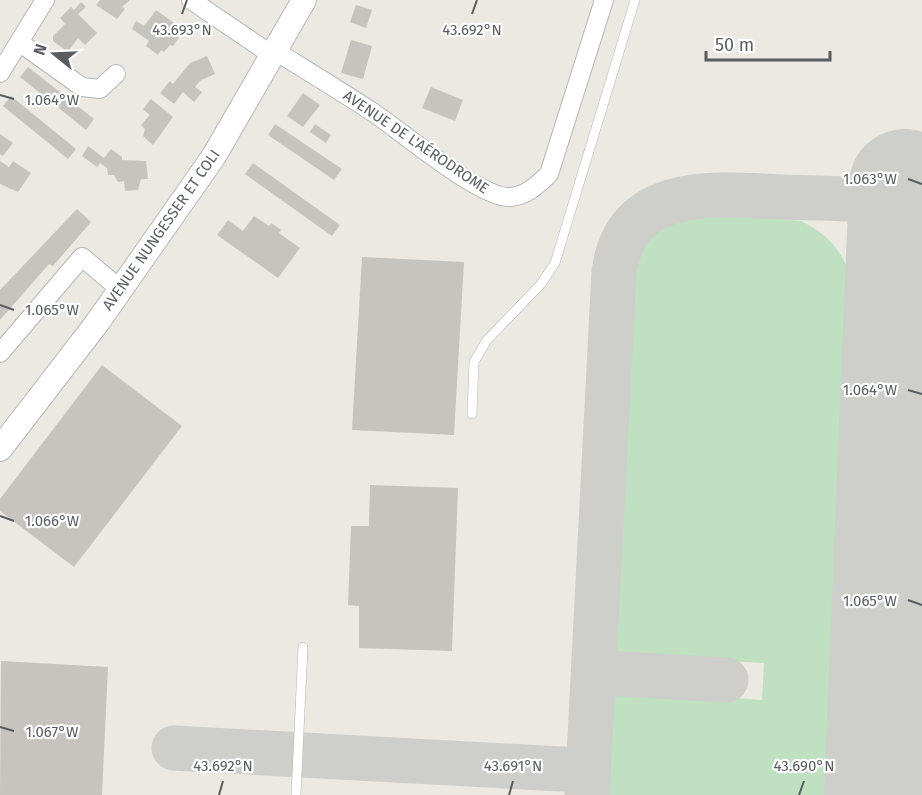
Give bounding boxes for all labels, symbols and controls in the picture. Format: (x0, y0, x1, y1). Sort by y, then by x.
text: 43.693°N (152, 21, 212, 39)
text: 43.692°N (442, 21, 502, 39)
north arrow (24, 24, 84, 84)
scale bar (706, 24, 830, 62)
text: 50 m (715, 34, 754, 56)
text: N (30, 42, 51, 57)
street label: AVENUE DE L'AÉRODROME (340, 86, 492, 198)
text: 1.064°W (25, 91, 80, 109)
street label: AVENUE NUNGESSER ET COLI (99, 146, 223, 314)
text: 1.063°W (843, 170, 898, 188)
text: 1.065°W (25, 301, 80, 319)
text: 1.064°W (843, 381, 898, 399)
text: 1.066°W (25, 512, 80, 530)
text: 1.065°W (843, 592, 898, 610)
text: 1.067°W (26, 723, 79, 741)
text: 43.692°N (193, 757, 253, 775)
text: 43.691°N (484, 757, 542, 775)
text: 43.690°N (774, 757, 834, 775)

